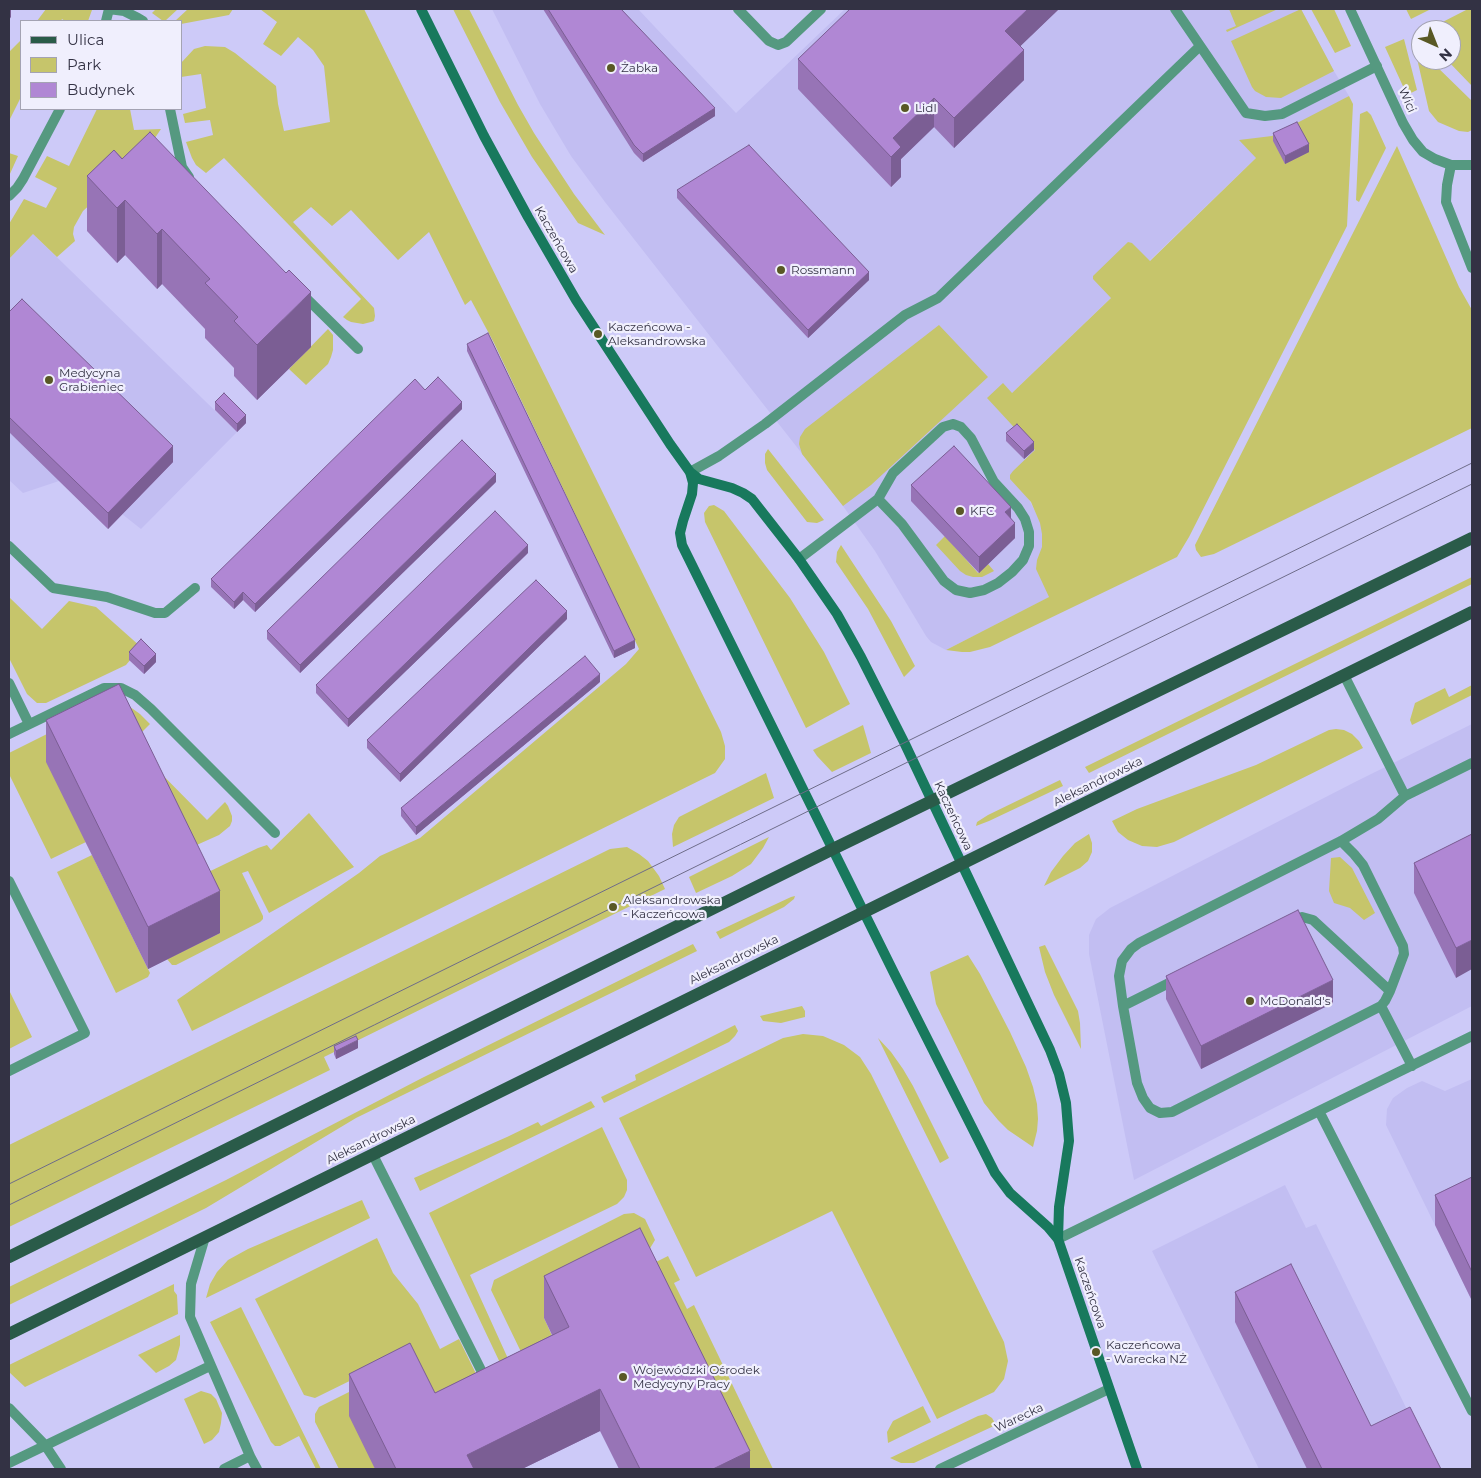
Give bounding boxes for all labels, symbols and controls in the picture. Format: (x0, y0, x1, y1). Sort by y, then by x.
legend (20, 20, 182, 110)
north arrow (1411, 20, 1461, 70)
text: Ulica (67, 30, 104, 49)
text: N (1435, 45, 1456, 65)
text: Park (67, 55, 101, 74)
place label: Żabka (621, 61, 658, 75)
marker: Żabka (605, 62, 617, 74)
text: Budynek (67, 80, 135, 99)
street label: Wici (1395, 85, 1419, 115)
place label: Lidl (915, 101, 937, 115)
marker: Lidl (899, 102, 911, 114)
street label: Kaczeńcowa (531, 204, 581, 276)
place label: Rossmann (791, 263, 855, 277)
marker: Rossmann (775, 264, 787, 276)
place label: Kaczeńcowa - Aleksandrowska (608, 320, 706, 348)
marker: Kaczeńcowa - Aleksandrowska (592, 328, 604, 340)
place label: Medycyna Grabieniec (59, 366, 124, 394)
marker: Medycyna Grabieniec (43, 374, 55, 386)
place label: KFC (970, 504, 995, 518)
marker: KFC (954, 505, 966, 517)
street label: Aleksandrowska (1051, 754, 1145, 810)
street label: Kaczeńcowa (931, 779, 975, 853)
place label: Aleksandrowska - Kaczeńcowa (623, 893, 721, 921)
marker: Aleksandrowska - Kaczeńcowa (607, 901, 619, 913)
street label: Aleksandrowska (687, 932, 781, 988)
place label: McDonald's (1260, 994, 1330, 1008)
marker: McDonald's (1244, 995, 1256, 1007)
street label: Aleksandrowska (324, 1112, 418, 1168)
street label: Kaczeńcowa (1071, 1255, 1109, 1331)
place label: Kaczeńcowa - Warecka NŻ (1106, 1338, 1187, 1366)
marker: Kaczeńcowa - Warecka NŻ (1090, 1346, 1102, 1358)
place label: Wojewódzki Ośrodek Medycyny Pracy (633, 1363, 760, 1391)
marker: Wojewódzki Ośrodek Medycyny Pracy (617, 1371, 629, 1383)
street label: Warecka (992, 1400, 1046, 1436)

